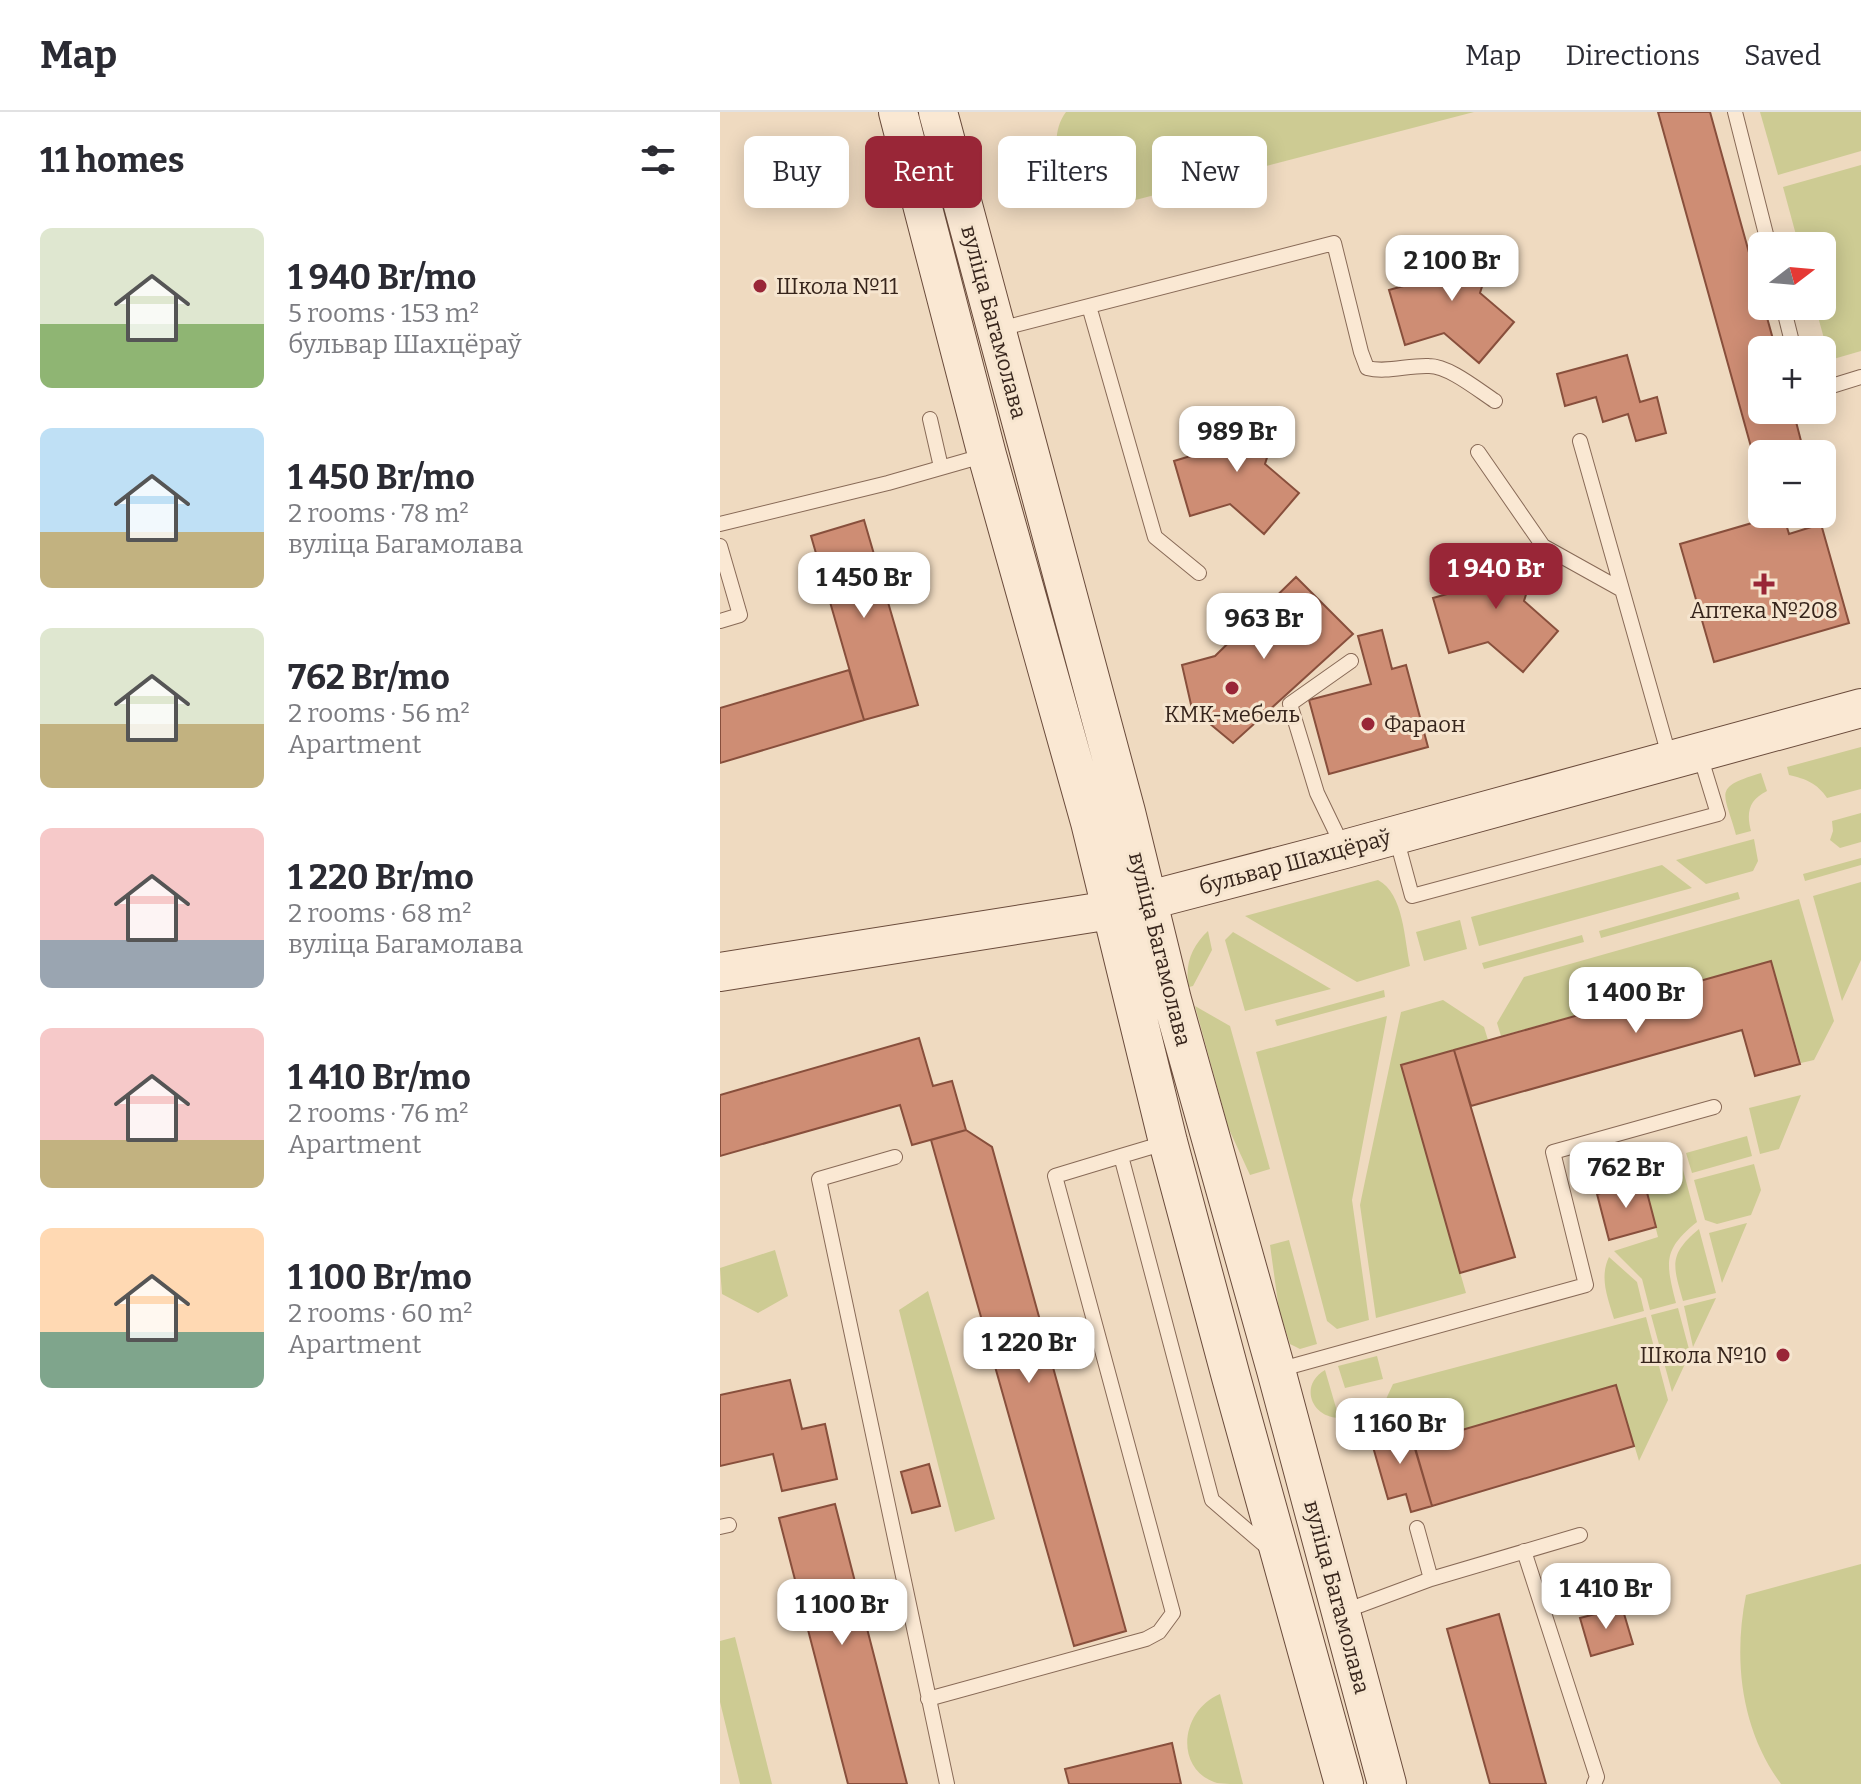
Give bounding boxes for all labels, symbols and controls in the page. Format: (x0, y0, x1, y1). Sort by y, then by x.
text: Map (40, 32, 117, 78)
text: Map (1465, 39, 1521, 72)
text: Directions (1565, 39, 1700, 72)
text: Saved (1744, 39, 1821, 72)
chip: Buy (744, 136, 849, 208)
chip: Rent (865, 136, 982, 208)
chip: Filters (998, 136, 1136, 208)
chip: New (1152, 136, 1267, 208)
icon: filters (636, 138, 680, 182)
text: 11 homes (40, 140, 185, 181)
street label: вуліца Багамолава (955, 222, 1033, 422)
north arrow (1748, 232, 1836, 320)
map controls (1748, 232, 1836, 528)
pin: 2 100 Br (1369, 235, 1535, 303)
text: 2 100 Br (1404, 245, 1500, 276)
text: 1 940 Br/mo (288, 257, 476, 298)
icon: home (104, 260, 200, 356)
place label: Школа №11 (776, 273, 898, 300)
marker: Школа №11 (751, 277, 769, 295)
text: 5 rooms · 153 m² (288, 298, 479, 329)
text: бульвар Шахцёраў (288, 329, 521, 360)
button: + (1748, 336, 1836, 424)
pin: 989 Br (1172, 406, 1302, 474)
text: 989 Br (1197, 416, 1277, 447)
button: − (1748, 440, 1836, 528)
text: 1 450 Br/mo (288, 457, 475, 498)
icon: home (104, 460, 200, 556)
text: 2 rooms · 78 m² (288, 498, 469, 529)
text: вуліца Багамолава (288, 529, 523, 560)
pin: 1 940 Br (1413, 543, 1579, 611)
pin: 1 450 Br (781, 552, 947, 620)
text: 1 940 Br (1448, 553, 1544, 584)
text: 1 450 Br (816, 562, 912, 593)
marker: Аптека №208 (1755, 575, 1773, 593)
pin: 963 Br (1199, 593, 1329, 661)
place label: Аптека №208 (1690, 597, 1838, 624)
text: 963 Br (1225, 603, 1303, 634)
text: 762 Br/mo (288, 657, 450, 698)
icon: home (104, 660, 200, 756)
marker: КМК-мебель (1223, 679, 1241, 697)
text: 2 rooms · 56 m² (288, 698, 470, 729)
place label: КМК-мебель (1164, 701, 1300, 728)
place label: Фараон (1384, 711, 1465, 738)
marker: Фараон (1359, 715, 1377, 733)
text: Apartment (288, 729, 421, 760)
street label: бульвар Шахцёраў (1196, 823, 1394, 901)
street label: вуліца Багамолава (1123, 849, 1197, 1049)
text: 1 220 Br/mo (288, 857, 474, 898)
icon: home (104, 860, 200, 956)
text: 2 rooms · 68 m² (288, 898, 471, 929)
text: вуліца Багамолава (288, 929, 523, 960)
pin: 1 400 Br (1553, 967, 1719, 1035)
text: 1 400 Br (1587, 977, 1685, 1008)
text: 1 410 Br/mo (288, 1057, 471, 1098)
icon: home (104, 1060, 200, 1156)
text: 2 rooms · 76 m² (288, 1098, 468, 1129)
text: Apartment (288, 1129, 421, 1160)
pin: 762 Br (1561, 1142, 1691, 1210)
text: 762 Br (1588, 1152, 1664, 1183)
text: 1 100 Br/mo (288, 1257, 472, 1298)
icon: home (104, 1260, 200, 1356)
text: 2 rooms · 60 m² (288, 1298, 472, 1329)
pin: 1 220 Br (946, 1317, 1112, 1385)
text: 1 220 Br (981, 1327, 1077, 1358)
text: Apartment (288, 1329, 421, 1360)
place label: Школа №10 (1640, 1342, 1767, 1369)
marker: Школа №10 (1774, 1346, 1792, 1364)
pin: 1 160 Br (1317, 1398, 1483, 1466)
text: 1 160 Br (1354, 1408, 1446, 1439)
street label: вуліца Багамолава (1298, 1497, 1376, 1697)
pin: 1 410 Br (1523, 1563, 1689, 1631)
text: 1 410 Br (1560, 1573, 1652, 1604)
pin: 1 100 Br (759, 1579, 925, 1647)
text: 1 100 Br (795, 1589, 889, 1620)

